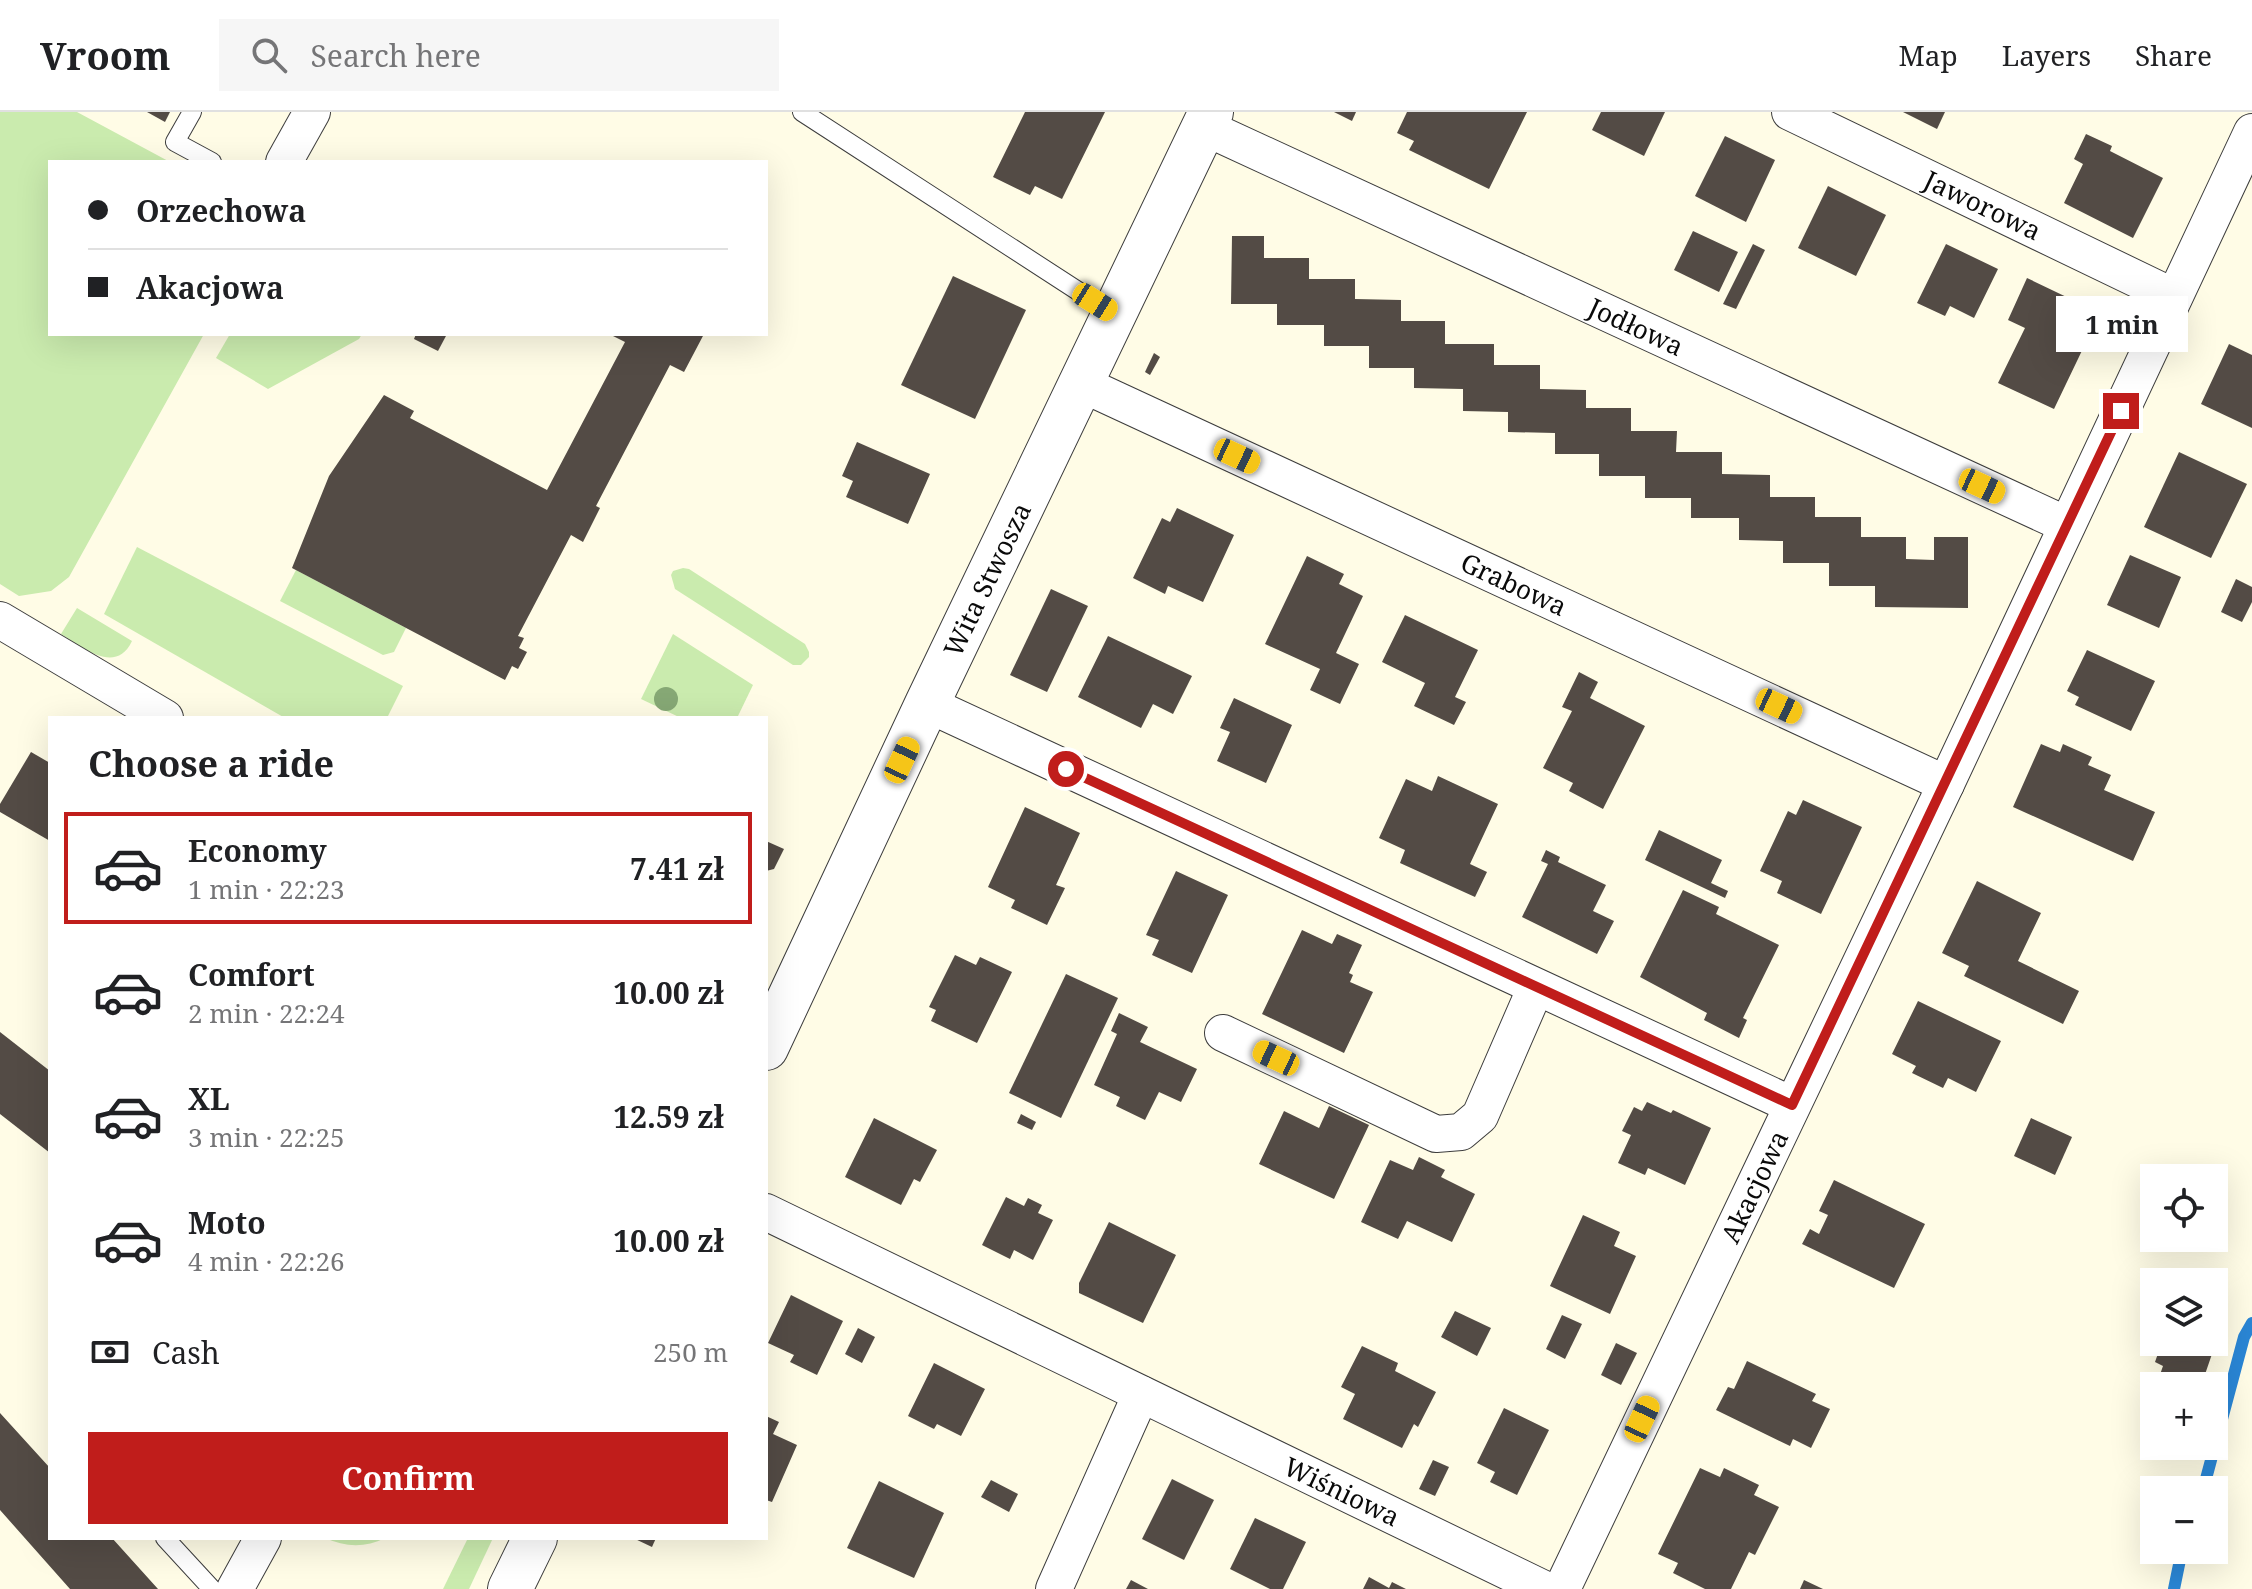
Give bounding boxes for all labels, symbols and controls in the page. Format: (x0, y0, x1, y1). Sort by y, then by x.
search box (219, 19, 779, 91)
text: Vroom (40, 29, 171, 81)
icon: search (247, 33, 291, 77)
text: Search here (311, 35, 481, 76)
text: Map (1899, 36, 1958, 74)
text: Layers (2002, 36, 2091, 74)
text: Share (2135, 36, 2212, 74)
street label: Jaworowa (1917, 161, 2047, 248)
text: Orzechowa (136, 190, 306, 231)
text: Akacjowa (136, 267, 284, 308)
car (1068, 279, 1122, 325)
street label: Jodłowa (1582, 288, 1690, 364)
callout: 1 min (2055, 295, 2187, 351)
text: 1 min (2085, 306, 2159, 342)
route end (2103, 393, 2139, 429)
car (1210, 435, 1264, 477)
car (1955, 465, 2009, 507)
street label: Wita Stwosza (935, 497, 1039, 662)
street label: Grabowa (1455, 544, 1573, 624)
car (1752, 685, 1806, 727)
car (881, 733, 923, 787)
text: Choose a ride (88, 739, 334, 788)
route start (1048, 751, 1084, 787)
text: Economy (188, 830, 327, 871)
icon: car (92, 832, 164, 904)
text: 7.41 zł (630, 848, 724, 889)
text: 1 min · 22:23 (188, 871, 345, 907)
text: Comfort (188, 954, 315, 995)
icon: car (92, 956, 164, 1028)
text: 10.00 zł (613, 972, 724, 1013)
text: 2 min · 22:24 (188, 995, 345, 1031)
car (1249, 1037, 1303, 1079)
text: XL (188, 1078, 230, 1119)
icon: car (92, 1080, 164, 1152)
text: 12.59 zł (613, 1096, 724, 1137)
text: 3 min · 22:25 (188, 1119, 345, 1155)
street label: Akacjowa (1712, 1124, 1796, 1249)
map controls (2140, 1164, 2228, 1564)
button: locate (2140, 1164, 2228, 1252)
text: Moto (188, 1202, 266, 1243)
icon: car (92, 1204, 164, 1276)
text: 10.00 zł (613, 1220, 724, 1261)
text: 4 min · 22:26 (188, 1243, 345, 1279)
button: layers (2140, 1268, 2228, 1356)
icon: cash (88, 1330, 132, 1374)
text: Cash (152, 1332, 220, 1373)
text: 250 m (653, 1334, 728, 1370)
button: + (2140, 1372, 2228, 1460)
car (1621, 1392, 1663, 1446)
button: Confirm (88, 1432, 728, 1524)
street label: Wiśniowa (1278, 1448, 1406, 1534)
button: − (2140, 1476, 2228, 1564)

